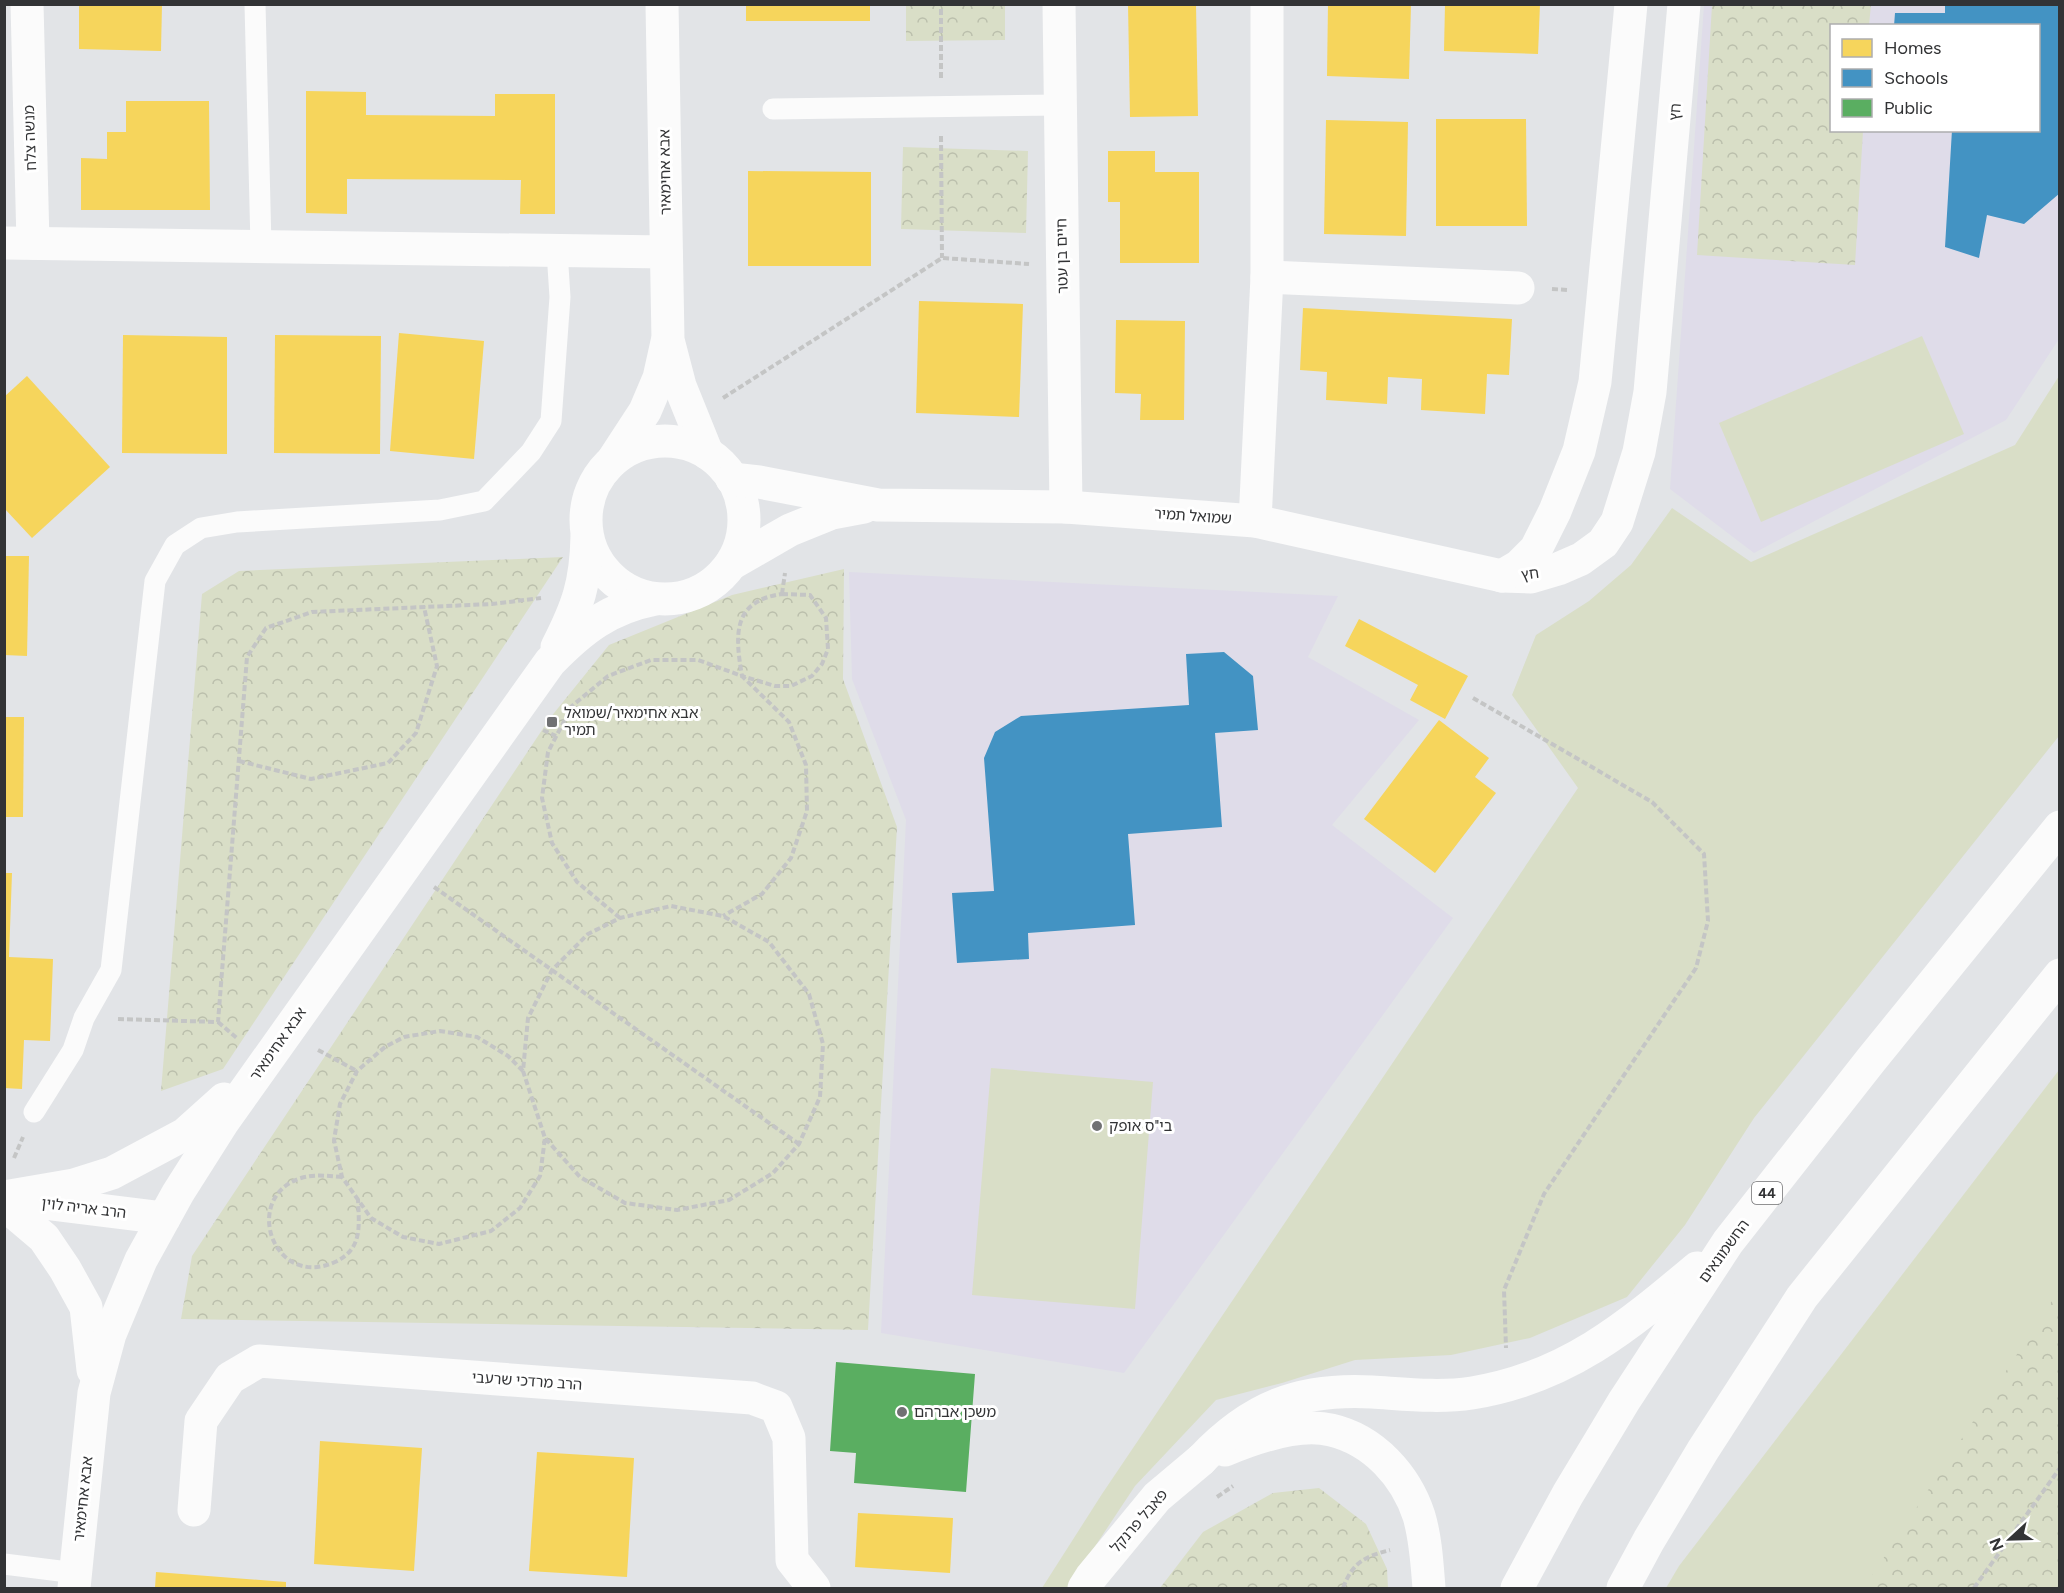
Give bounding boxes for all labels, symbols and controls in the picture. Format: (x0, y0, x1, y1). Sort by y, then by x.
legend (1830, 24, 2040, 132)
text: Homes (1884, 37, 1942, 59)
text: Schools (1884, 67, 1948, 89)
text: Public (1884, 97, 1933, 119)
street label: חץ (1665, 102, 1685, 122)
street label: מנשה צלח (20, 105, 40, 171)
street label: אבא אחימאיר (655, 129, 675, 215)
street label: חיים בן עטר (1052, 218, 1072, 294)
street label: שמואל תמיר (1153, 504, 1233, 528)
street label: חץ (1520, 564, 1540, 584)
place label: אבא אחימאיר/שמואל תמיר (564, 704, 698, 739)
marker: אבא אחימאיר/שמואל תמיר (545, 715, 559, 729)
street label: אבא אחימאיר (246, 1004, 310, 1084)
place label: בי"ס אופק (1109, 1117, 1173, 1135)
marker: בי"ס אופק (1090, 1119, 1104, 1133)
road number: 44 (1752, 1182, 1782, 1204)
street label: הרב אריה לוין (41, 1194, 127, 1222)
street label: החשמונאים (1695, 1216, 1753, 1286)
street label: הרב מרדכי שרעבי (471, 1368, 583, 1394)
place label: משכן אברהם (914, 1403, 996, 1421)
marker: משכן אברהם (895, 1405, 909, 1419)
street label: אבא אחימאיר (70, 1455, 96, 1543)
street label: פאבל פרנקל (1106, 1486, 1172, 1556)
north arrow (1980, 1509, 2040, 1569)
text: N (1985, 1535, 2008, 1554)

